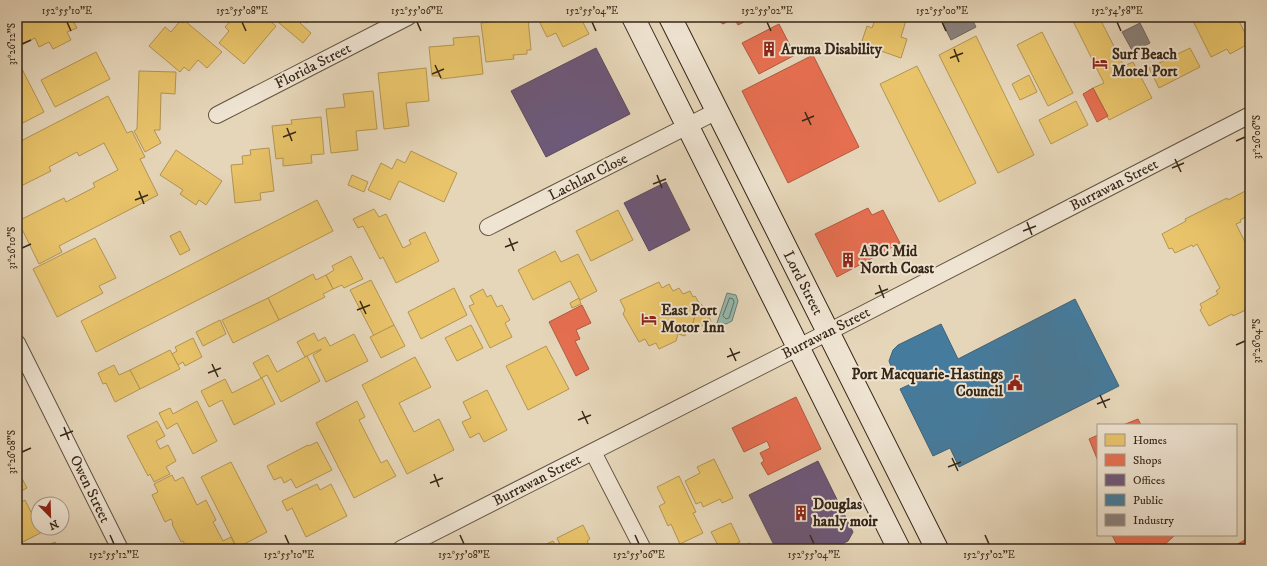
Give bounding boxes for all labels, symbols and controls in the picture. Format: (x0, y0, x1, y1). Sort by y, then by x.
text: 152°55'10"E (42, 5, 92, 17)
text: 152°55'08"E (216, 5, 268, 17)
text: 152°55'06"E (391, 5, 443, 17)
text: 152°55'04"E (566, 5, 618, 17)
text: 152°55'02"E (741, 5, 793, 17)
text: 152°55'00"E (916, 5, 968, 17)
text: 152°54'58"E (1091, 5, 1143, 17)
text: 31°26'12"S (6, 23, 18, 65)
street label: Florida Street (272, 39, 354, 93)
building icon: Aruma Disability (760, 40, 778, 58)
place label: Aruma Disability (780, 40, 883, 59)
place label: Surf Beach Motel Port (1112, 45, 1178, 81)
hotel icon: Surf Beach Motel Port (1091, 54, 1109, 72)
text: 31°26'06"S (1251, 115, 1263, 159)
street label: Lachlan Close (545, 149, 631, 205)
street label: Burrawan Street (1067, 154, 1162, 215)
text: 31°26'10"S (6, 227, 18, 269)
place label: ABC Mid North Coast (859, 242, 934, 278)
street label: Lord Street (779, 248, 827, 319)
building icon: ABC Mid North Coast (839, 251, 857, 269)
place label: East Port Motor Inn (661, 301, 725, 337)
street label: Burrawan Street (779, 302, 874, 363)
hotel icon: East Port Motor Inn (640, 310, 658, 328)
text: 31°26'04"S (1251, 319, 1263, 363)
place label: Port Macquarie-Hastings Council (852, 365, 1003, 401)
public building icon: Port Macquarie-Hastings Council (1006, 374, 1024, 392)
legend (1097, 424, 1237, 536)
text: 31°26'08"S (6, 430, 18, 474)
text: Homes (1133, 433, 1167, 448)
street label: Burrawan Street (490, 449, 585, 510)
street label: Owen Street (65, 452, 115, 526)
text: Shops (1133, 453, 1161, 468)
text: Offices (1133, 473, 1165, 488)
text: Public (1133, 493, 1163, 508)
place label: Douglas hanly moir (812, 495, 878, 531)
north arrow (30, 496, 70, 536)
building icon: Douglas hanly moir (792, 504, 810, 522)
text: Industry (1133, 513, 1174, 528)
text: N (47, 516, 60, 532)
text: 152°55'12"E (89, 549, 139, 561)
text: 152°55'10"E (264, 549, 314, 561)
text: 152°55'08"E (438, 549, 490, 561)
text: 152°55'06"E (613, 549, 665, 561)
text: 152°55'04"E (788, 549, 840, 561)
text: 152°55'02"E (963, 549, 1015, 561)

